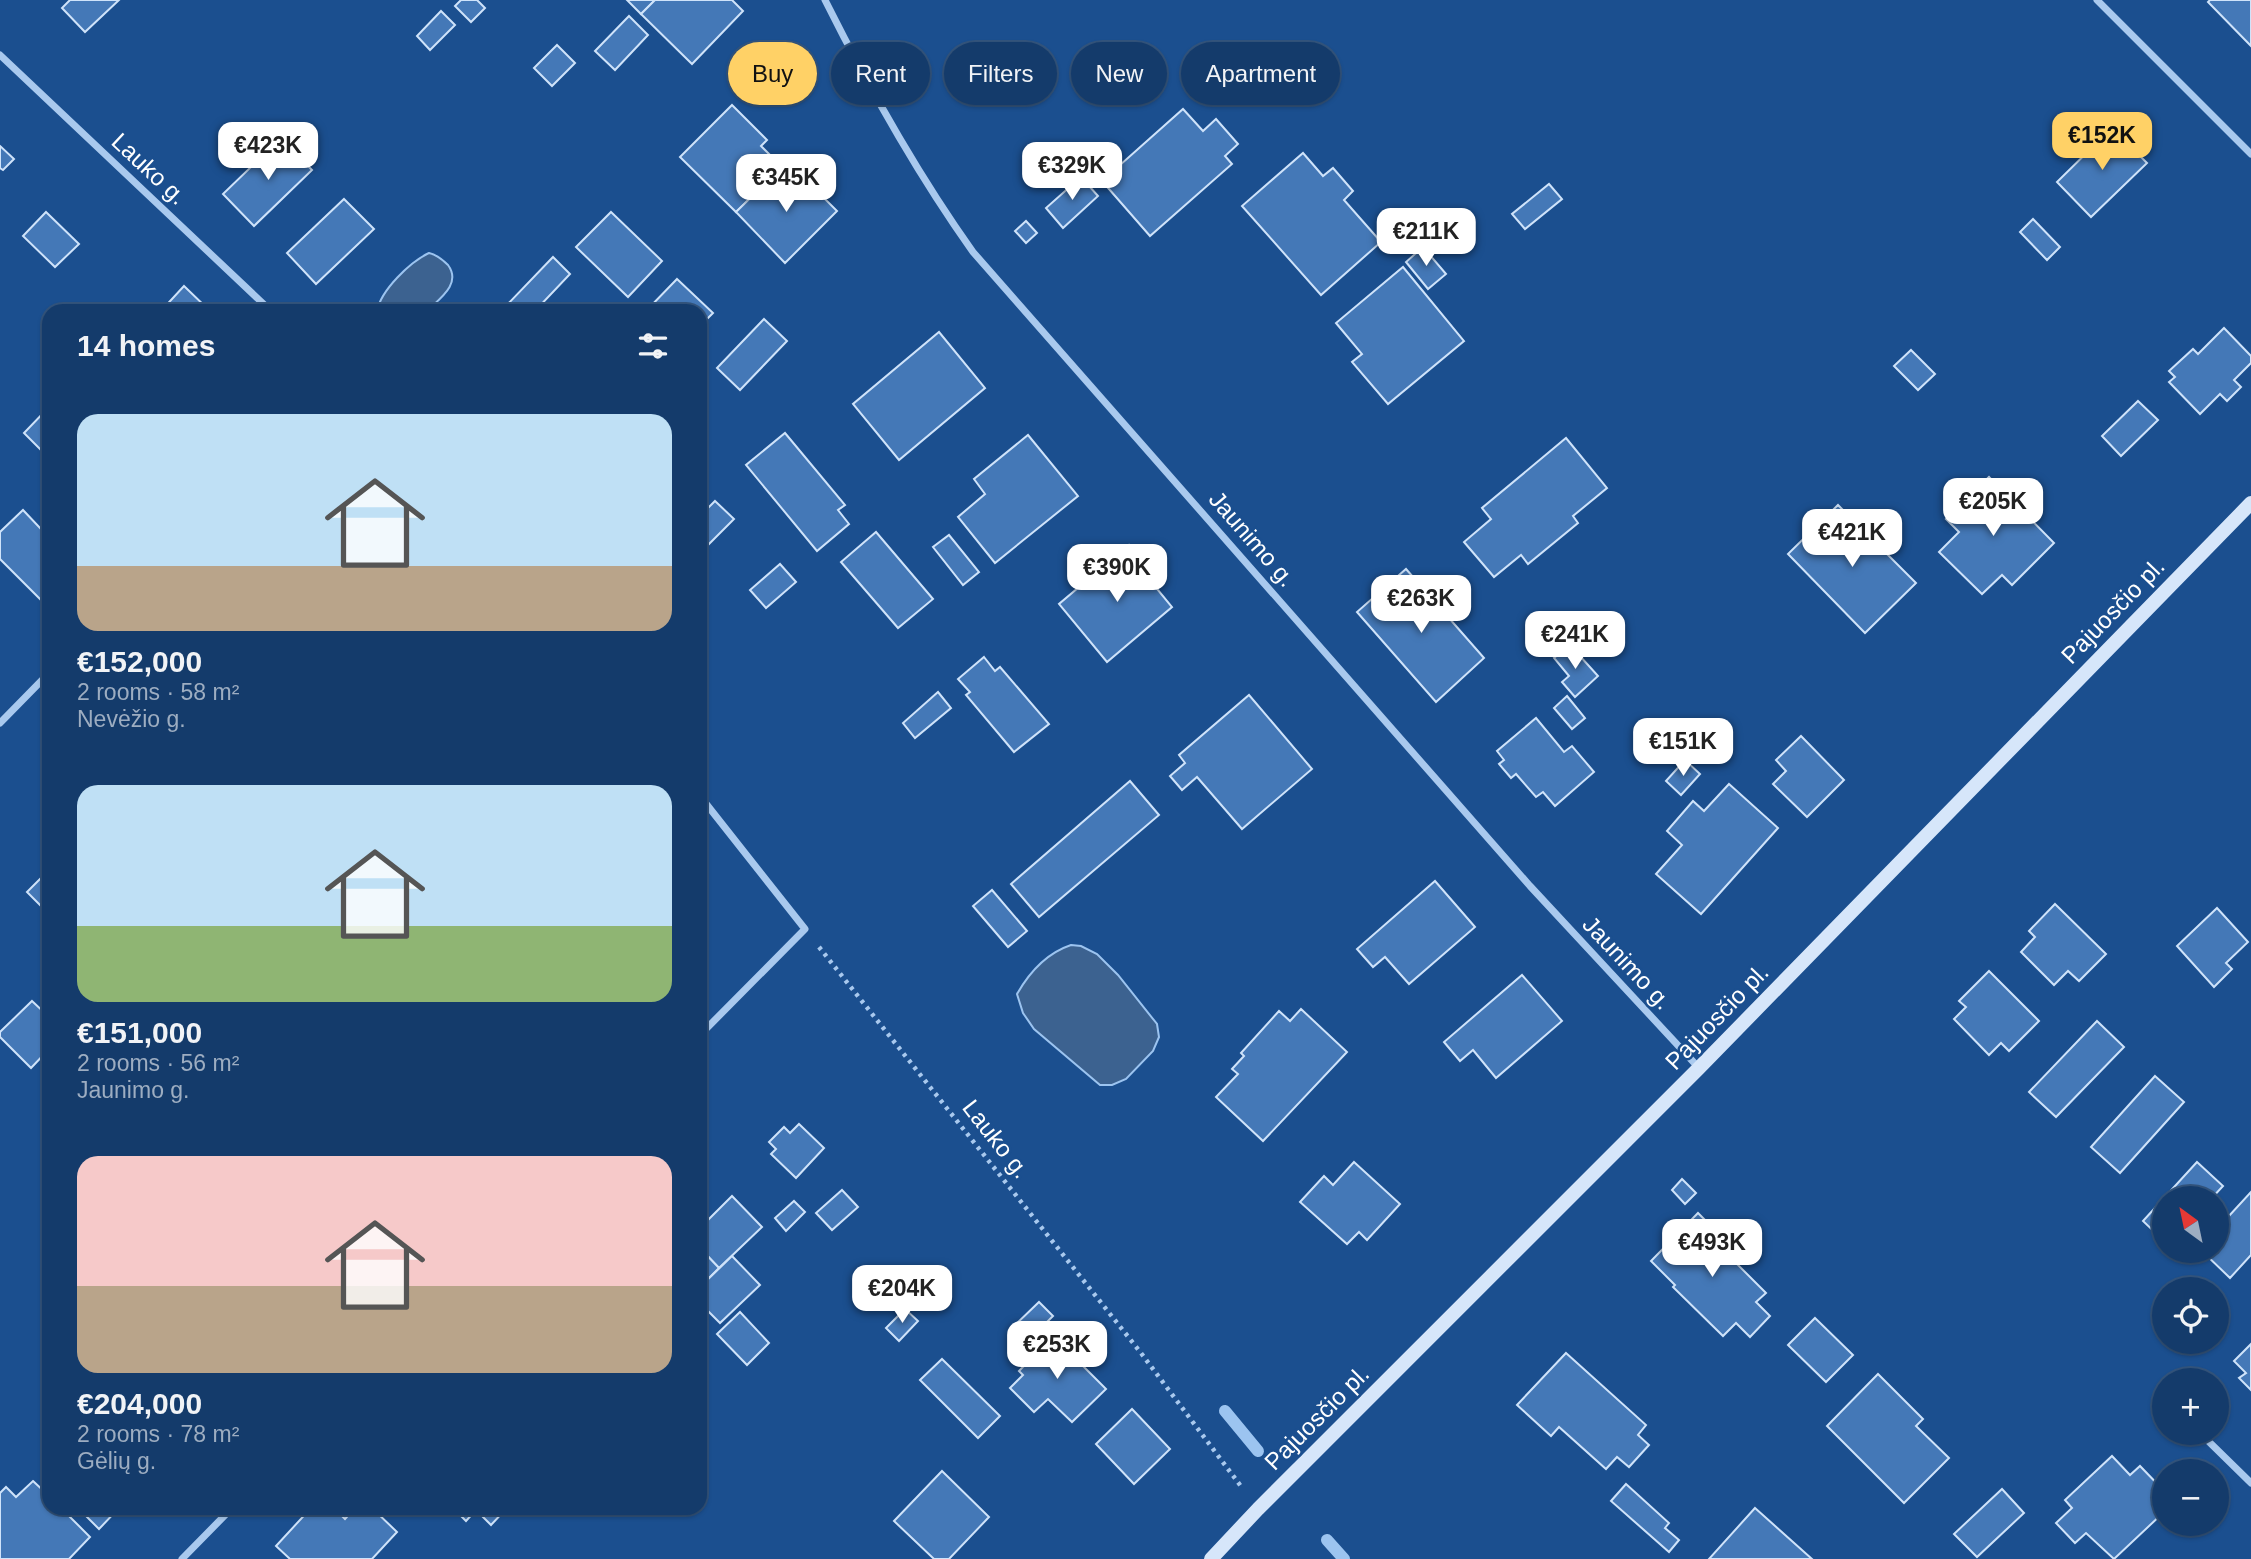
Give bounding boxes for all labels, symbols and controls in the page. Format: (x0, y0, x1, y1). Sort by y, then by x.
chip: Buy (728, 42, 817, 105)
chip: Rent (831, 42, 930, 105)
chip: Filters (944, 42, 1057, 105)
chip: New (1071, 42, 1167, 105)
chip: Apartment (1181, 42, 1340, 105)
pin: €152K (2053, 113, 2151, 172)
pin: €423K (219, 122, 317, 182)
text: €152K (2068, 122, 2136, 148)
street label: Lauko g. (106, 127, 192, 210)
text: €423K (234, 132, 302, 158)
pin: €329K (1023, 142, 1121, 202)
text: €329K (1038, 152, 1106, 178)
pin: €345K (737, 154, 835, 214)
text: €345K (752, 164, 820, 190)
pin: €211K (1377, 208, 1475, 268)
text: €211K (1393, 218, 1459, 244)
icon: filters (634, 327, 672, 365)
text: 14 homes (77, 329, 215, 362)
icon: home (312, 460, 438, 586)
pin: €205K (1944, 478, 2042, 538)
street label: Jaunimo g. (1204, 486, 1301, 592)
text: €205K (1959, 488, 2027, 514)
pin: €421K (1803, 510, 1901, 569)
text: €421K (1818, 519, 1886, 545)
pin: €390K (1068, 544, 1166, 604)
street label: Pajuosčio pl. (2056, 552, 2170, 669)
text: €390K (1083, 554, 1151, 580)
pin: €263K (1372, 576, 1470, 635)
text: €263K (1387, 585, 1455, 611)
pin: €241K (1526, 612, 1624, 671)
text: €241K (1541, 621, 1609, 647)
text: €152,000 (77, 645, 202, 678)
text: 2 rooms · 58 m² (77, 679, 239, 705)
text: Nevėžio g. (77, 706, 186, 732)
pin: €151K (1634, 718, 1732, 778)
text: €151K (1649, 728, 1717, 754)
icon: home (312, 831, 438, 957)
street label: Jaunimo g. (1577, 911, 1677, 1015)
street label: Pajuosčio pl. (1660, 958, 1774, 1075)
text: €151,000 (77, 1016, 202, 1049)
text: 2 rooms · 56 m² (77, 1050, 239, 1076)
text: Jaunimo g. (77, 1077, 190, 1103)
street label: Lauko g. (957, 1094, 1035, 1183)
north arrow (2152, 1186, 2230, 1264)
map controls (2152, 1186, 2229, 1536)
icon: home (312, 1202, 438, 1328)
pin: €493K (1663, 1220, 1761, 1279)
text: €493K (1678, 1229, 1746, 1255)
pin: €204K (853, 1266, 951, 1325)
text: €204K (868, 1275, 936, 1301)
button: locate (2152, 1277, 2229, 1354)
pin: €253K (1008, 1322, 1106, 1381)
text: €253K (1023, 1331, 1091, 1357)
street label: Pajuosčio pl. (1259, 1360, 1374, 1475)
button: + (2152, 1368, 2229, 1445)
text: €204,000 (77, 1387, 202, 1420)
text: 2 rooms · 78 m² (77, 1421, 239, 1447)
text: Gėlių g. (77, 1448, 156, 1474)
button: − (2152, 1459, 2229, 1536)

